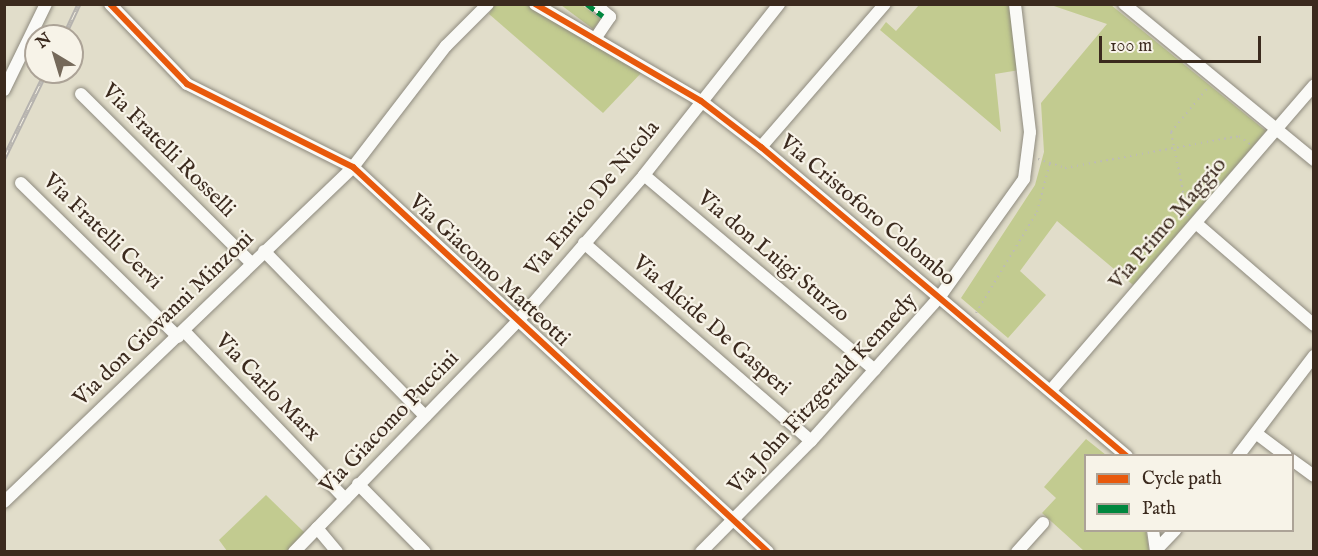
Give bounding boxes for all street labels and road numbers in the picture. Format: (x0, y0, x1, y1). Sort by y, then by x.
street label: Via Fratelli Rosselli (96, 79, 240, 223)
street label: Via Enrico De Nicola (520, 116, 666, 282)
street label: Via Cristoforo Colombo (774, 130, 960, 292)
street label: Via Primo Maggio (1103, 153, 1233, 295)
street label: Via Fratelli Cervi (37, 168, 167, 296)
street label: Via don Luigi Sturzo (692, 186, 854, 328)
street label: Via Giacomo Matteotti (403, 190, 575, 352)
street label: Via don Giovanni Minzoni (68, 226, 260, 412)
street label: Via Alcide De Gasperi (627, 250, 795, 402)
street label: Via John Fitzgerald Kennedy (723, 288, 923, 500)
street label: Via Carlo Marx (209, 329, 325, 447)
street label: Via Giacomo Puccini (315, 346, 465, 500)

